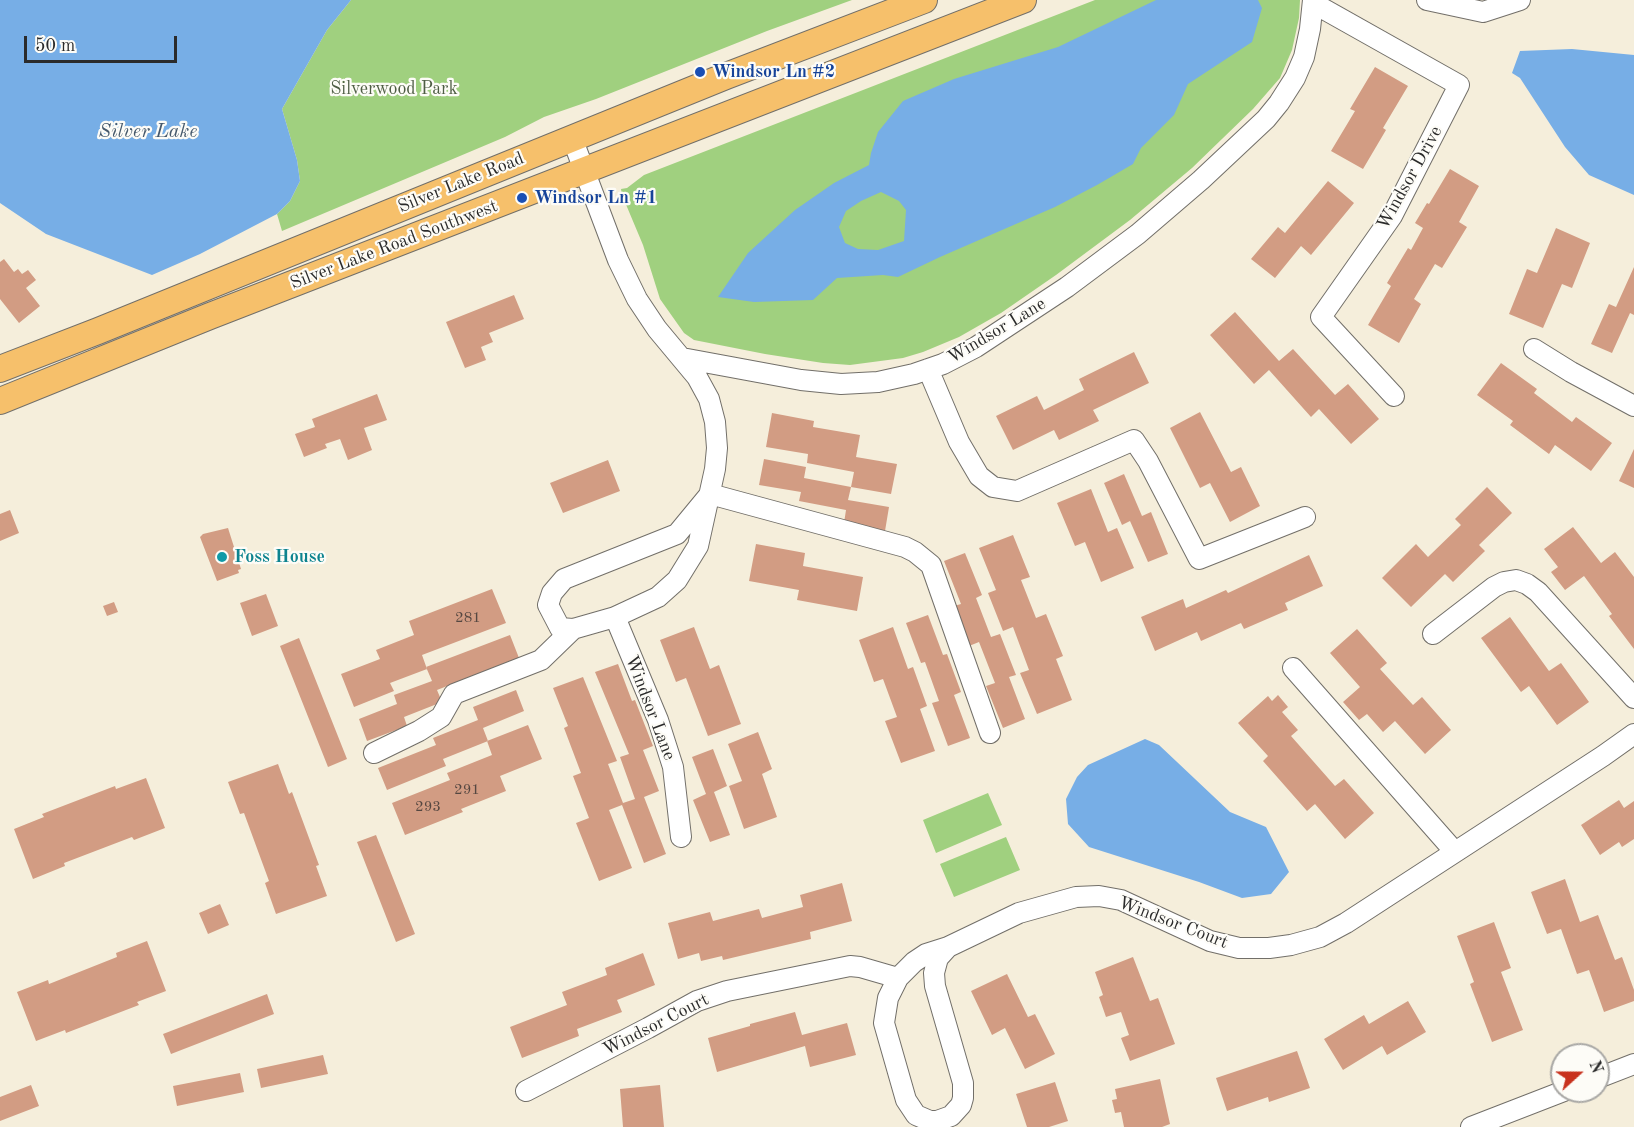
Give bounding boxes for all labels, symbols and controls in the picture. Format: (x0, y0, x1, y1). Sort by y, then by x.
scale bar (27, 24, 180, 62)
text: 50 m (35, 37, 75, 55)
place label: Windsor Ln #2 (712, 61, 835, 83)
marker: Windsor Ln #2 (693, 65, 707, 79)
park label: Silverwood Park (330, 78, 458, 100)
water label: Silver Lake (98, 120, 198, 144)
street label: Windsor Drive (1373, 123, 1447, 233)
street label: Silver Lake Road (395, 148, 527, 218)
place label: Windsor Ln #1 (534, 187, 657, 209)
marker: Windsor Ln #1 (515, 191, 529, 205)
street label: Silver Lake Road Southwest (287, 195, 501, 295)
street label: Windsor Lane (944, 293, 1050, 369)
place label: Foss House (234, 546, 325, 568)
marker: Foss House (215, 550, 229, 564)
house number: 281 (455, 609, 481, 627)
street label: Windsor Lane (620, 653, 680, 763)
house number: 291 (454, 781, 480, 799)
house number: 293 (415, 798, 441, 816)
street label: Windsor Court (1115, 892, 1231, 954)
street label: Windsor Court (599, 989, 713, 1061)
north arrow (1550, 1043, 1610, 1103)
text: N (1585, 1059, 1605, 1076)

